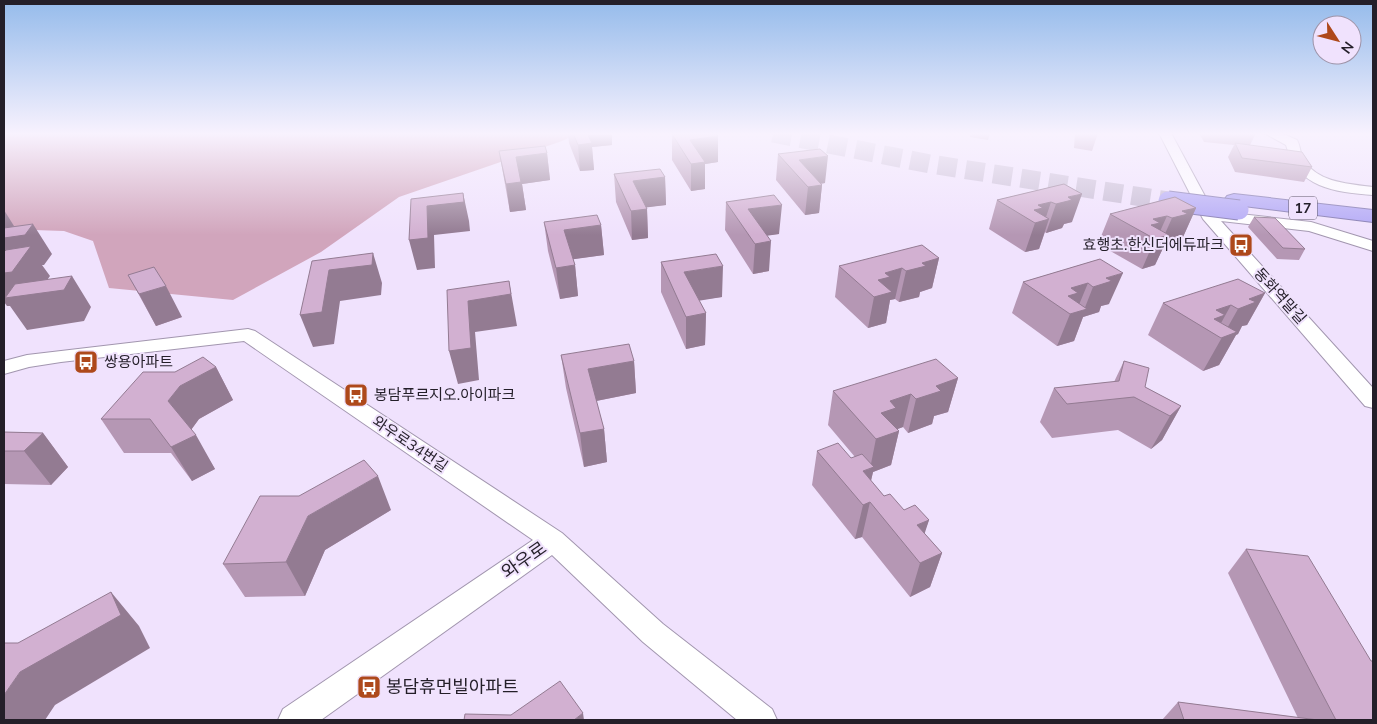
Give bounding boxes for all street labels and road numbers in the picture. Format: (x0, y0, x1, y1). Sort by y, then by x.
road number: 17 (1289, 197, 1317, 220)
street label: 동화역말길 (1249, 264, 1311, 328)
street label: 와우로34번길 (368, 411, 452, 477)
street label: 와우로 (497, 536, 551, 584)

